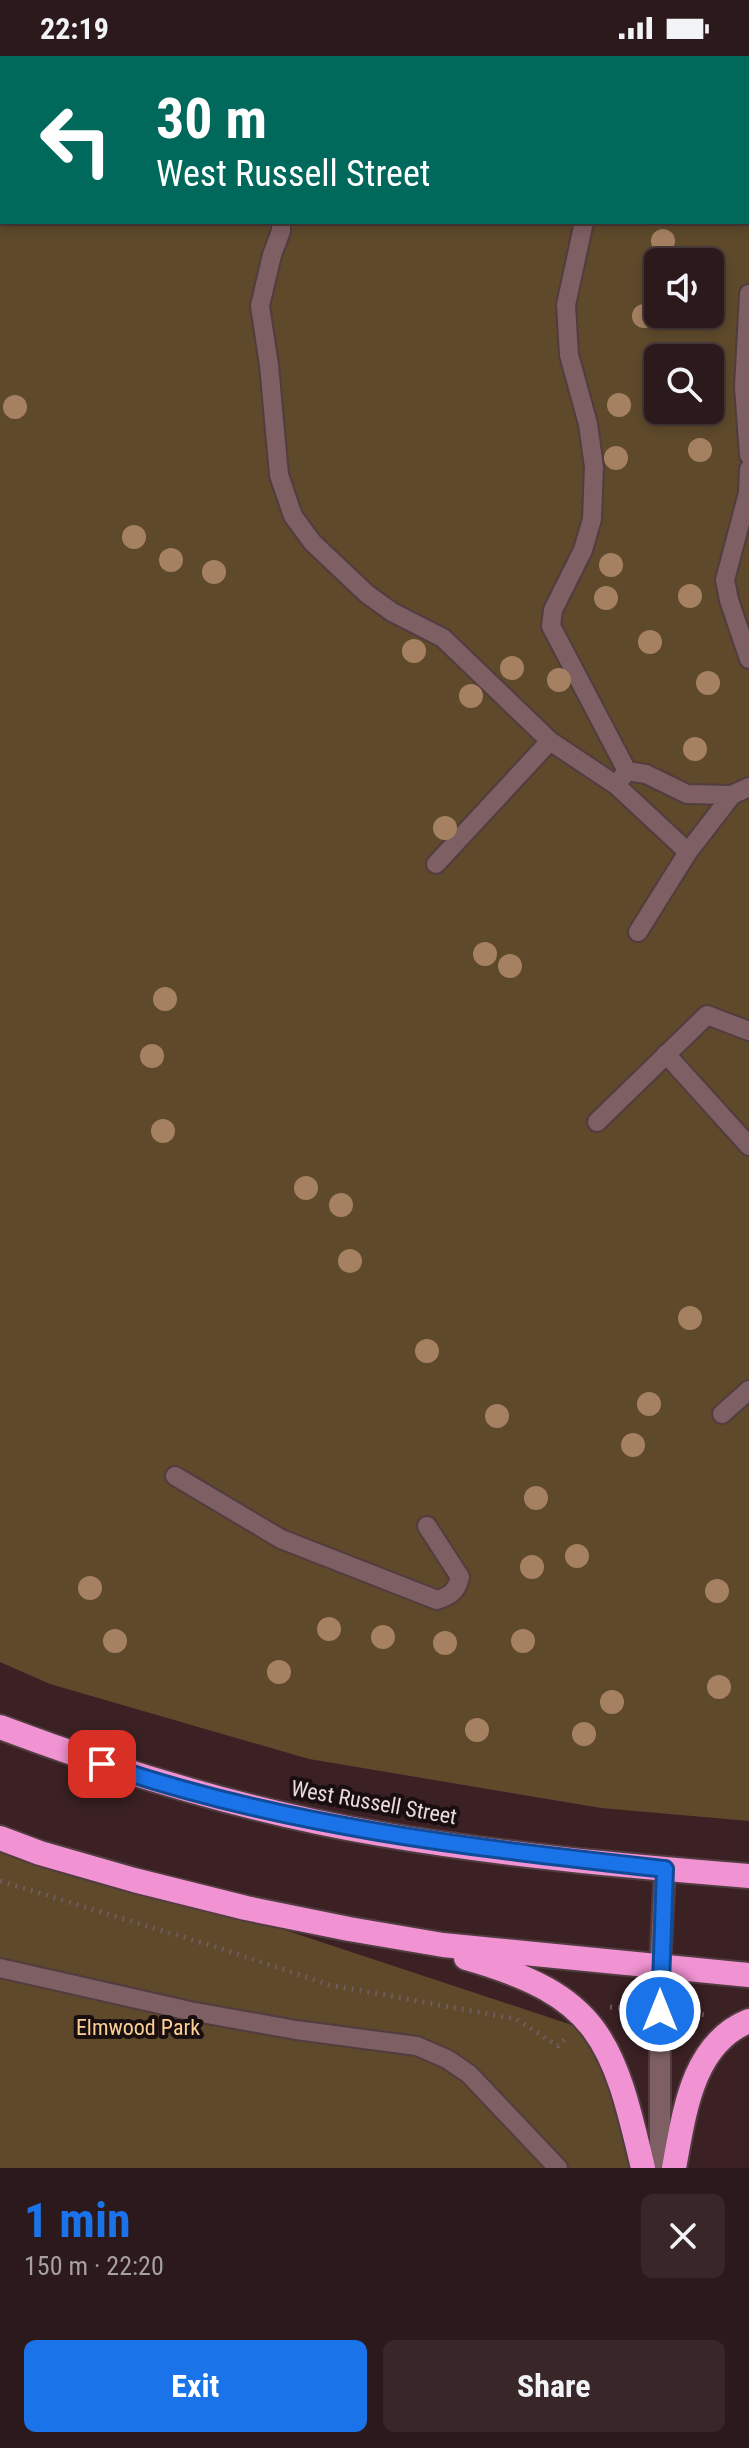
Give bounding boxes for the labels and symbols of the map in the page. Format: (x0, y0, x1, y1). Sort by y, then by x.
pin (68, 1730, 136, 1798)
street label: West Russell Street (289, 1776, 459, 1829)
position arrow (618, 1969, 702, 2053)
park label: Elmwood Park (76, 2015, 200, 2040)

